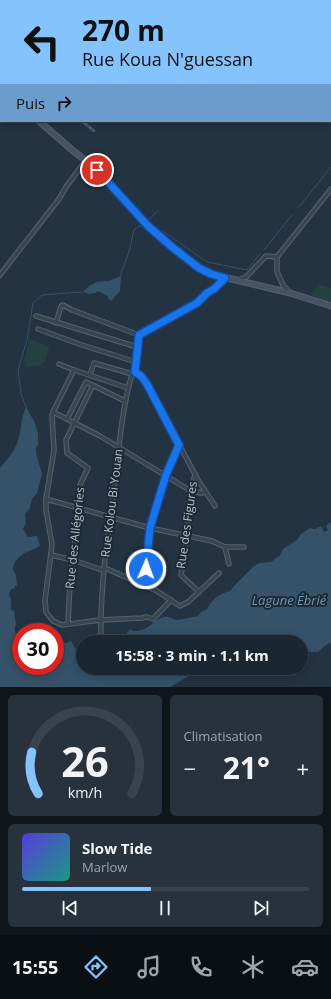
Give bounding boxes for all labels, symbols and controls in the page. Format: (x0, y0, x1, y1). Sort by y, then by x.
text: 270 m (82, 11, 165, 49)
icon: left (16, 16, 68, 68)
text: Rue Koua N'guessan (82, 47, 253, 71)
icon: right (53, 92, 75, 114)
text: Puis (16, 93, 45, 113)
pin (80, 153, 114, 187)
icon: arrive (86, 159, 108, 181)
street label: Rue Kolou Bi Youan (96, 448, 127, 558)
street label: Rue des Figures (172, 480, 201, 570)
street label: Rue des Allégories (61, 486, 88, 590)
position arrow (125, 548, 167, 590)
water label: Lagune Ébrié (252, 591, 327, 609)
speed limit sign: 30 (12, 623, 64, 675)
text: 15:58 · 3 min · 1.1 km (115, 645, 269, 665)
text: Climatisation (184, 727, 263, 745)
text: 26 (61, 732, 109, 788)
text: 21° (223, 747, 270, 788)
text: − (184, 753, 196, 783)
text: + (296, 753, 309, 783)
text: km/h (67, 782, 102, 801)
text: Slow Tide (82, 838, 152, 858)
text: Marlow (82, 858, 127, 876)
icon: previous (59, 897, 81, 919)
icon: pause (154, 897, 176, 919)
icon: next (250, 897, 272, 919)
icon: directions (82, 953, 110, 981)
icon: music (135, 953, 163, 981)
icon: phone (187, 953, 215, 981)
icon: climate (239, 953, 267, 981)
icon: car (291, 953, 319, 981)
text: 15:55 (12, 955, 58, 979)

